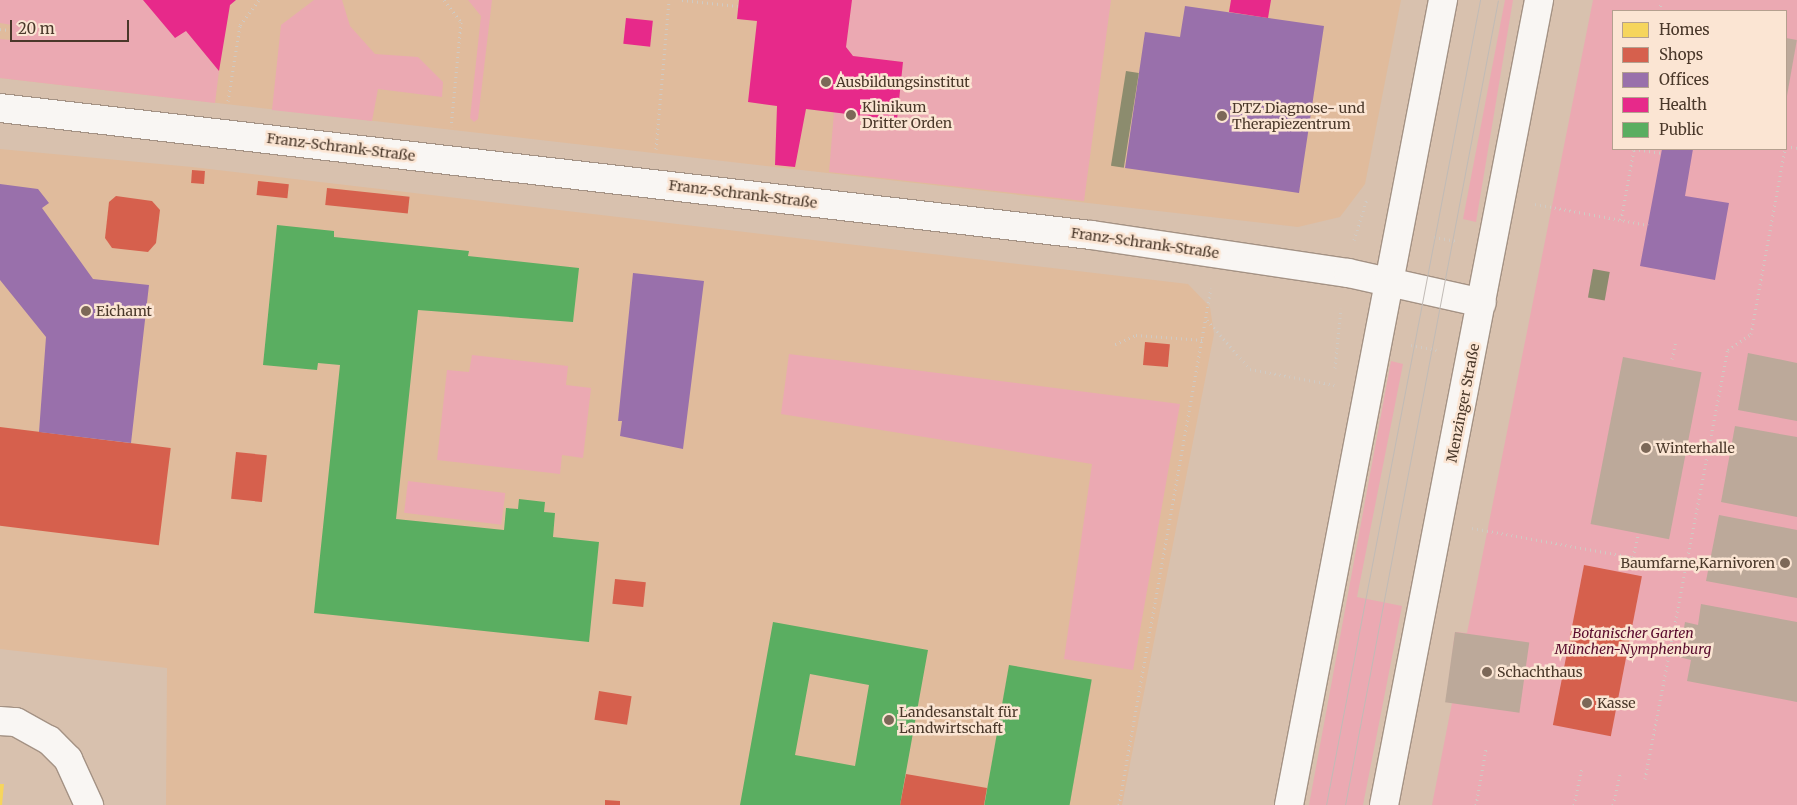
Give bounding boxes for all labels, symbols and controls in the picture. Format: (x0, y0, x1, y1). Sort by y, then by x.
scale bar (12, 10, 131, 42)
legend (1612, 10, 1787, 150)
text: 20 m (18, 19, 55, 38)
text: Homes (1659, 20, 1710, 39)
text: Shops (1659, 45, 1703, 64)
text: Offices (1659, 70, 1709, 89)
place label: Ausbildungsinstitut (836, 74, 970, 90)
marker: Ausbildungsinstitut (820, 76, 832, 88)
text: Health (1659, 95, 1707, 114)
place label: Klinikum Dritter Orden (862, 99, 952, 132)
place label: DTZ Diagnose- und Therapiezentrum (1232, 100, 1365, 132)
marker: Klinikum Dritter Orden (844, 108, 858, 122)
marker: DTZ Diagnose- und Therapiezentrum (1216, 110, 1228, 122)
text: Public (1659, 120, 1704, 139)
street label: Franz-Schrank-Straße (266, 130, 416, 164)
street label: Franz-Schrank-Straße (668, 177, 818, 211)
street label: Franz-Schrank-Straße (1070, 224, 1220, 262)
place label: Eichamt (96, 303, 152, 319)
marker: Eichamt (80, 305, 92, 317)
street label: Menzinger Straße (1443, 342, 1483, 464)
place label: Winterhalle (1656, 440, 1735, 456)
marker: Winterhalle (1640, 442, 1652, 454)
place label: Baumfarne,Karnivoren (1620, 555, 1775, 571)
marker: Baumfarne,Karnivoren (1779, 557, 1791, 569)
park label: Botanischer Garten München-Nymphenburg (1555, 625, 1711, 658)
place label: Schachthaus (1497, 664, 1583, 680)
marker: Schachthaus (1481, 666, 1493, 678)
place label: Kasse (1597, 695, 1636, 711)
marker: Kasse (1581, 697, 1593, 709)
place label: Landesanstalt für Landwirtschaft (899, 704, 1018, 736)
marker: Landesanstalt für Landwirtschaft (883, 714, 895, 726)

